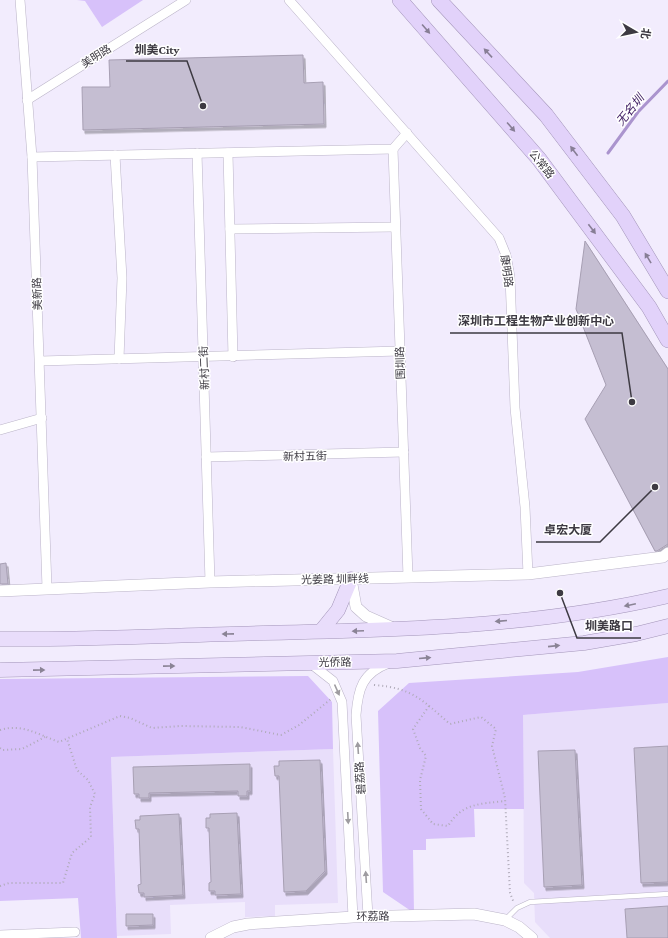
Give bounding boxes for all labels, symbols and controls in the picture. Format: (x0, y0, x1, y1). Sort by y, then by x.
north arrow (616, 12, 656, 52)
one-way arrow (421, 24, 430, 35)
text: 北 (639, 27, 653, 40)
callout: 圳美City (126, 37, 187, 61)
street label: 美明路 (79, 42, 113, 70)
text: 圳美City (135, 43, 180, 57)
one-way arrow (484, 48, 493, 58)
water label: 无名圳 (613, 90, 648, 128)
one-way arrow (507, 122, 516, 133)
one-way arrow (570, 146, 578, 156)
street label: 公常路 (527, 147, 557, 181)
one-way arrow (588, 224, 596, 235)
one-way arrow (644, 253, 652, 263)
street label: 康明路 (499, 254, 515, 288)
street label: 美新路 (30, 277, 44, 311)
callout: 深圳市工程生物产业创新中心 (450, 309, 622, 333)
text: 深圳市工程生物产业创新中心 (458, 314, 614, 328)
street label: 新村二街 (197, 346, 211, 390)
street label: 围圳路 (393, 346, 407, 380)
street label: 新村五街 (283, 450, 327, 462)
callout: 卓宏大厦 (536, 518, 600, 542)
text: 卓宏大厦 (544, 523, 592, 537)
street label: 光姜路 圳畔线 (301, 572, 369, 586)
one-way arrow (624, 602, 636, 608)
callout: 圳美路口 (577, 614, 641, 638)
one-way arrow (495, 618, 507, 625)
text: 圳美路口 (585, 619, 633, 633)
one-way arrow (352, 627, 364, 634)
one-way arrow (221, 631, 234, 637)
one-way arrow (548, 643, 560, 650)
one-way arrow (419, 655, 431, 661)
street label: 光侨路 (318, 656, 352, 668)
one-way arrow (163, 663, 175, 670)
one-way arrow (33, 666, 45, 673)
one-way arrow (334, 684, 340, 696)
one-way arrow (355, 741, 361, 754)
street label: 碧荔路 (353, 761, 367, 795)
one-way arrow (344, 812, 351, 824)
one-way arrow (363, 870, 369, 883)
street label: 环荔路 (356, 910, 390, 922)

